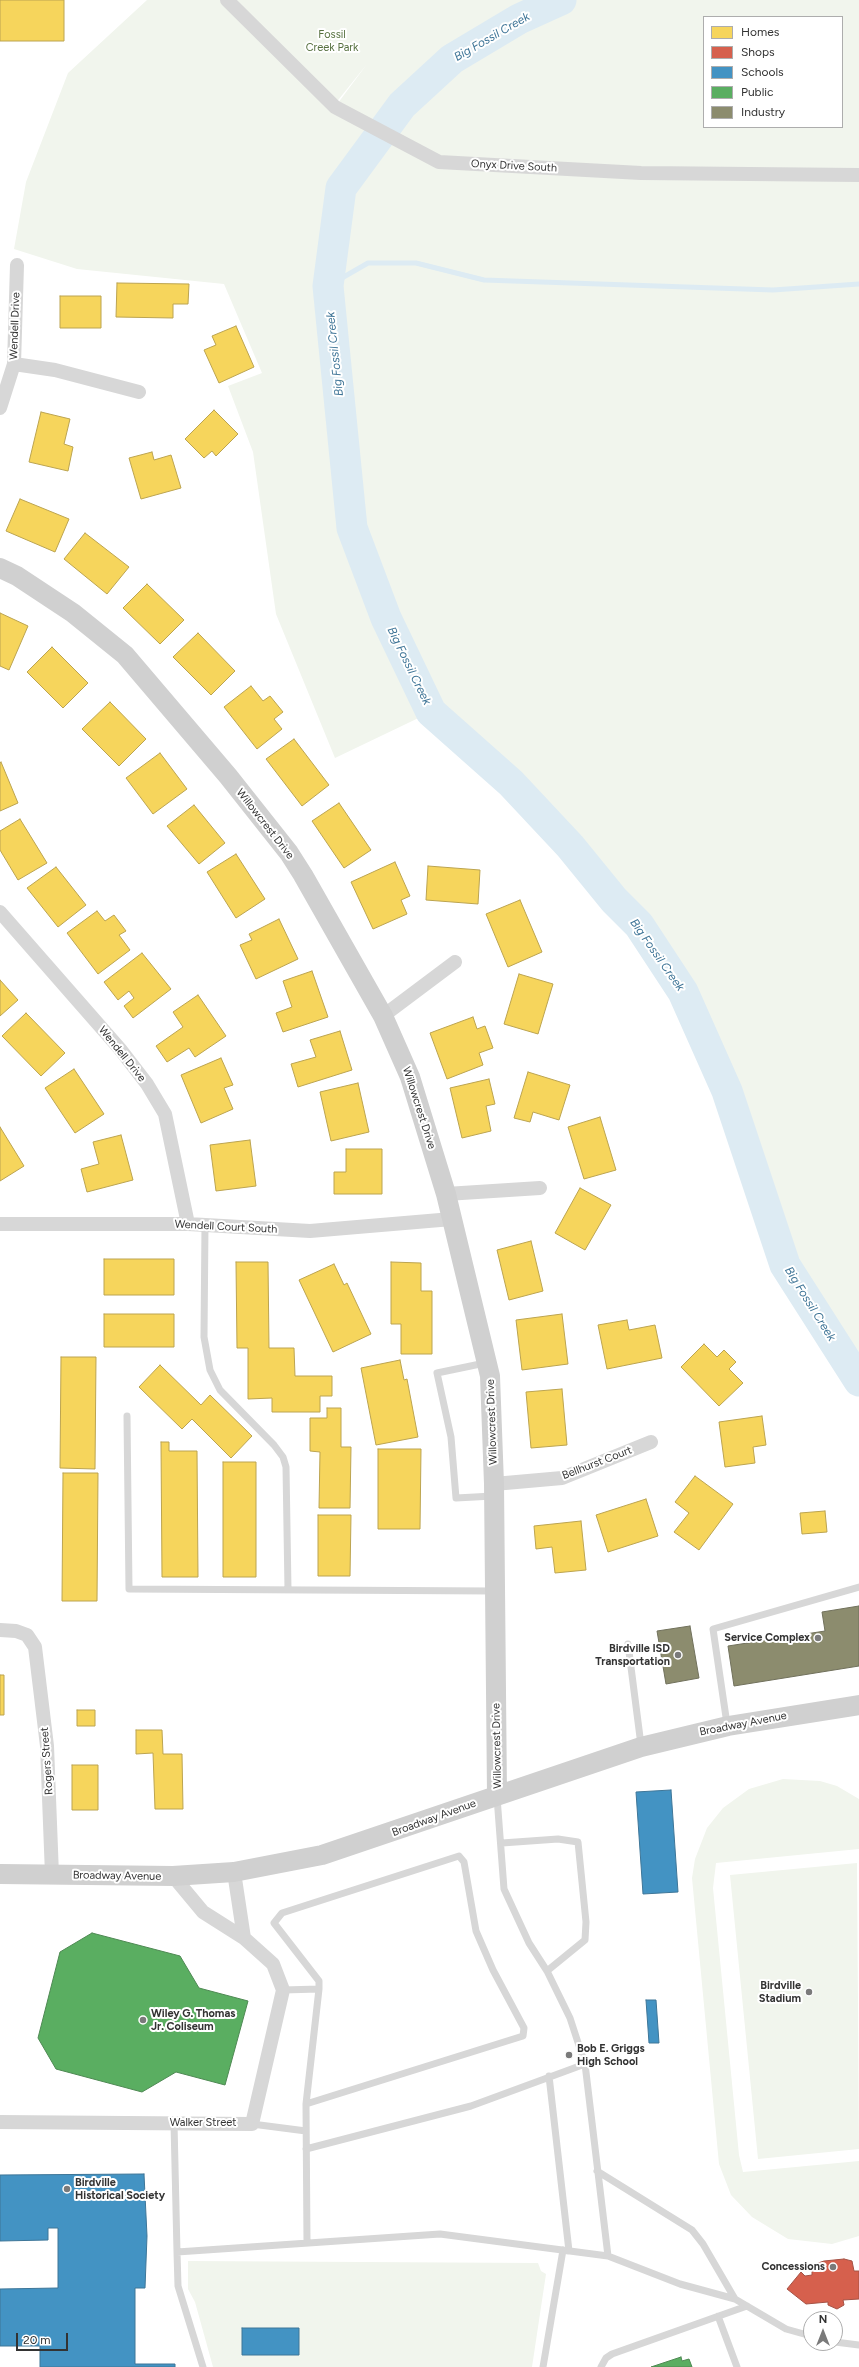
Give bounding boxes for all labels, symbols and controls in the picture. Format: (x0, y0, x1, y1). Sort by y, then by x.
water label: Big Fossil Creek (452, 10, 532, 64)
legend (703, 16, 843, 128)
text: Homes (741, 25, 779, 39)
park label: Fossil Creek Park (306, 28, 358, 54)
text: Shops (741, 45, 775, 59)
text: Schools (741, 65, 784, 79)
text: Public (741, 85, 774, 99)
text: Industry (741, 105, 785, 119)
street label: Onyx Drive South (471, 157, 557, 175)
street label: Wendell Drive (7, 292, 23, 360)
water label: Big Fossil Creek (323, 311, 347, 397)
water label: Big Fossil Creek (384, 625, 434, 707)
street label: Willowcrest Drive (233, 786, 297, 862)
water label: Big Fossil Creek (627, 916, 687, 994)
street label: Wendell Drive (96, 1024, 148, 1084)
street label: Willowcrest Drive (399, 1065, 439, 1151)
street label: Wendell Court South (174, 1218, 278, 1236)
water label: Big Fossil Creek (781, 1264, 839, 1344)
street label: Willowcrest Drive (484, 1379, 500, 1465)
street label: Bellhurst Court (560, 1444, 634, 1482)
place label: Service Complex (724, 1631, 810, 1645)
marker: Service Complex (813, 1633, 823, 1643)
place label: Birdville ISD Transportation (595, 1642, 670, 1668)
marker: Birdville ISD Transportation (673, 1650, 683, 1660)
street label: Willowcrest Drive (490, 1703, 504, 1789)
street label: Broadway Avenue (698, 1709, 788, 1739)
street label: Rogers Street (38, 1727, 56, 1795)
street label: Broadway Avenue (390, 1797, 478, 1839)
street label: Broadway Avenue (73, 1869, 161, 1883)
place label: Birdville Stadium (759, 1979, 801, 2005)
marker: Birdville Stadium (804, 1987, 814, 1997)
place label: Wiley G. Thomas Jr. Coliseum (151, 2007, 235, 2033)
marker: Wiley G. Thomas Jr. Coliseum (138, 2015, 148, 2025)
place label: Bob E. Griggs High School (577, 2042, 645, 2068)
marker: Bob E. Griggs High School (564, 2050, 574, 2060)
street label: Walker Street (170, 2116, 236, 2130)
place label: Birdville Historical Society (75, 2176, 165, 2202)
marker: Birdville Historical Society (62, 2184, 72, 2194)
place label: Concessions (761, 2260, 825, 2274)
marker: Concessions (828, 2262, 838, 2272)
north arrow (803, 2311, 843, 2351)
text: N (819, 2313, 827, 2326)
scale bar (18, 2325, 70, 2351)
text: 20 m (23, 2333, 51, 2347)

